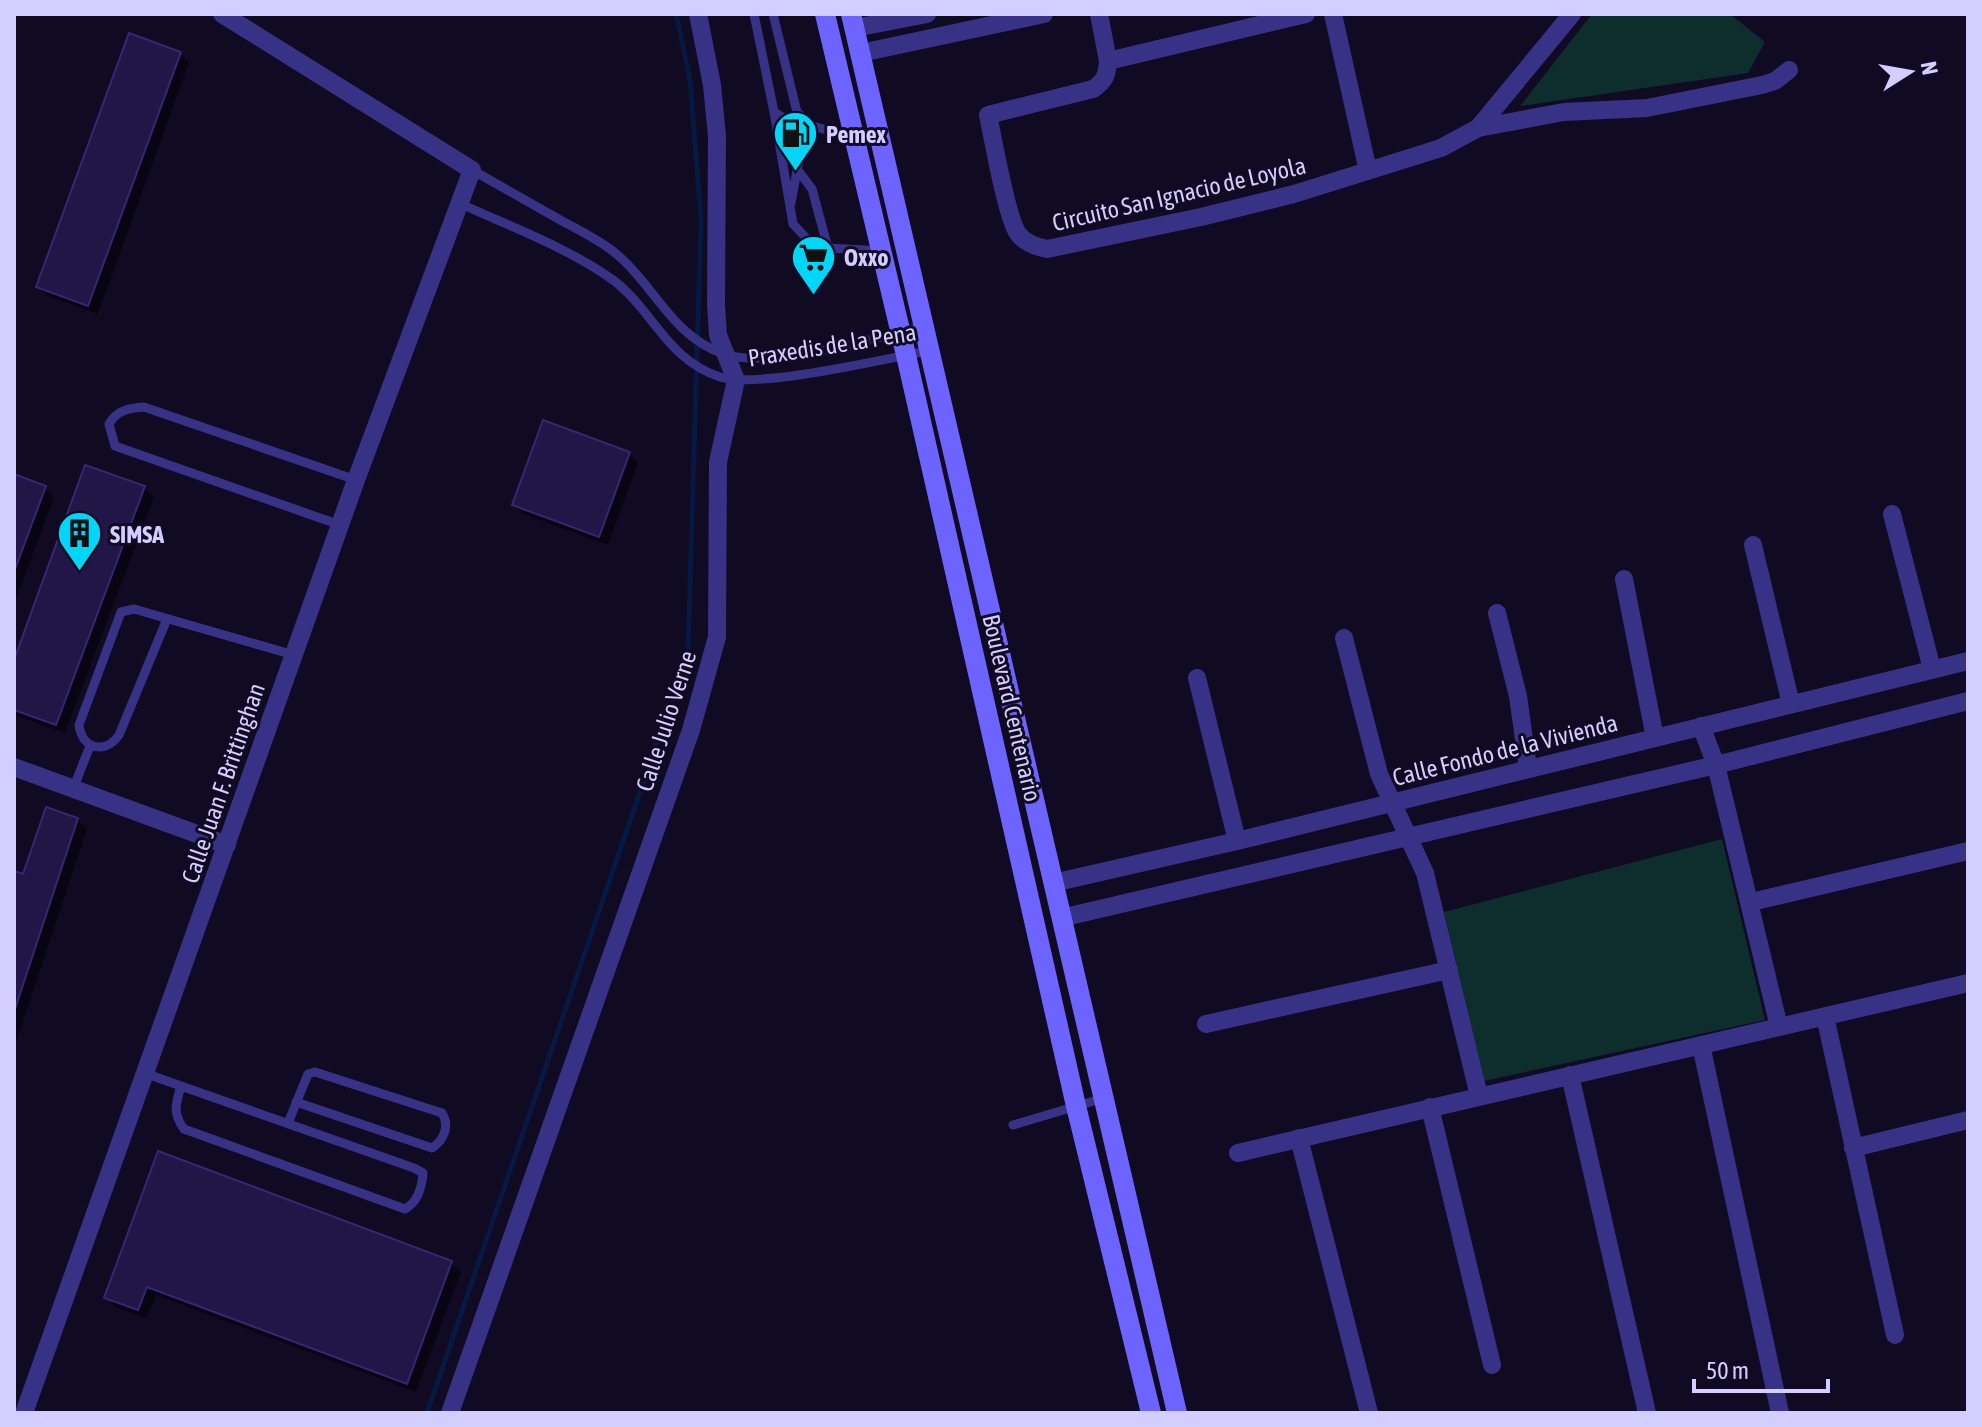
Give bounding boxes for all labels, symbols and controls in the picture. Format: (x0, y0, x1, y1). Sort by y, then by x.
north arrow (1870, 32, 1950, 112)
text: N (1916, 59, 1944, 77)
fuel station icon: Pemex (771, 110, 819, 173)
place label: Pemex (826, 121, 886, 148)
street label: Circuito San Ignacio de Loyola (1050, 152, 1308, 236)
supermarket icon: Oxxo (789, 233, 837, 296)
place label: Oxxo (844, 244, 888, 271)
street label: Praxedis de la Pena (746, 318, 918, 372)
building icon: SIMSA (55, 510, 103, 573)
place label: SIMSA (110, 521, 164, 548)
street label: Boulevard Centenario (977, 612, 1047, 804)
street label: Calle Julio Verne (631, 647, 701, 795)
street label: Calle Juan F. Brittinghan (176, 679, 270, 887)
street label: Calle Fondo de la Vivienda (1390, 709, 1620, 791)
scale bar (1694, 1343, 1828, 1393)
text: 50 m (1706, 1357, 1749, 1384)

